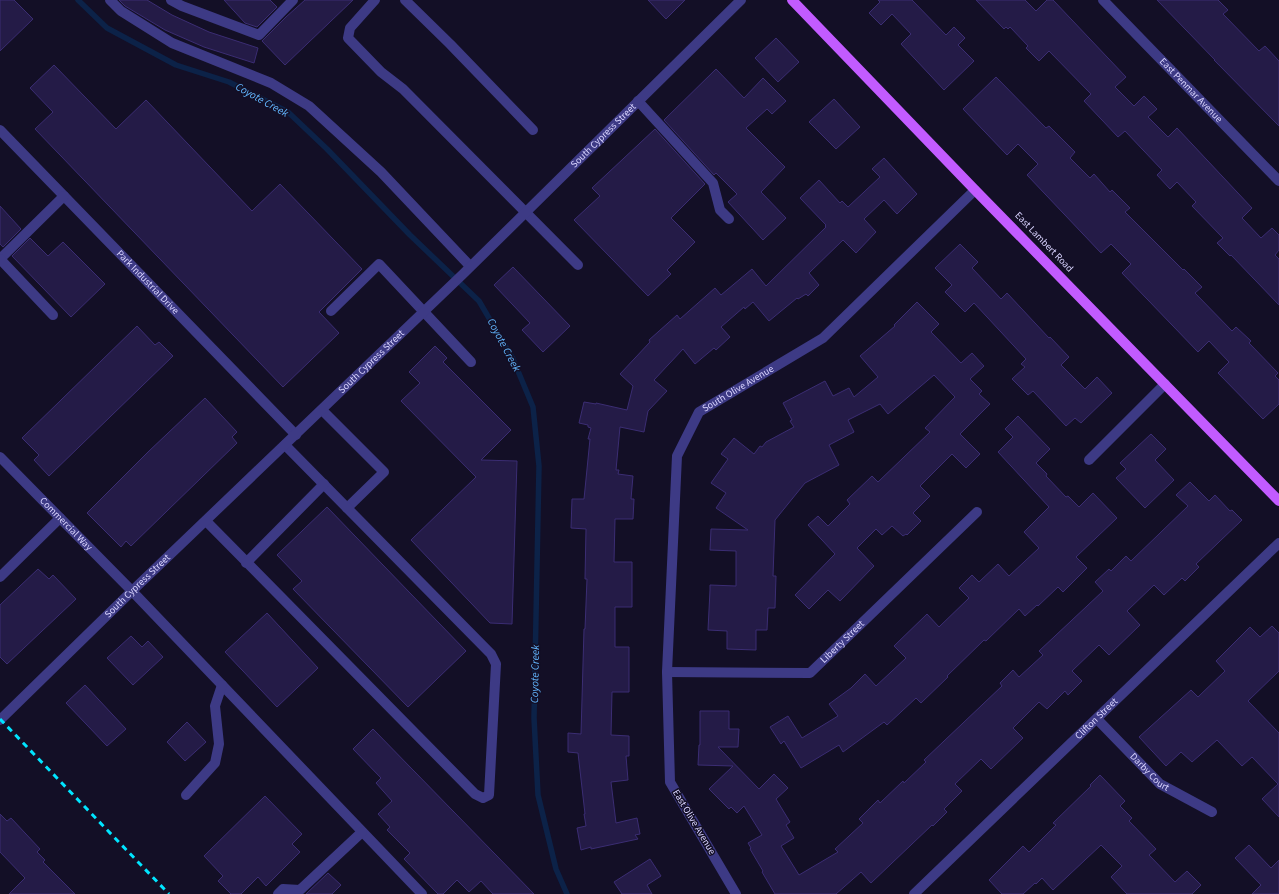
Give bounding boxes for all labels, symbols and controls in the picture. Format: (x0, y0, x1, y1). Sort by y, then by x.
street label: East Penmar Avenue (1156, 55, 1226, 126)
water label: Coyote Creek (233, 79, 292, 121)
street label: South Cypress Street (568, 100, 640, 171)
street label: East Lambert Road (1012, 209, 1076, 275)
street label: Park Industrial Drive (113, 247, 182, 317)
water label: Coyote Creek (484, 316, 525, 375)
street label: South Cypress Street (335, 326, 408, 397)
street label: South Olive Avenue (700, 362, 777, 415)
street label: Commercial Way (36, 494, 96, 554)
street label: South Cypress Street (101, 550, 174, 621)
street label: Liberty Street (817, 617, 868, 666)
water label: Coyote Creek (527, 644, 543, 703)
street label: Clifton Street (1072, 694, 1121, 743)
street label: Darby Court (1127, 750, 1172, 795)
street label: East Olive Avenue (669, 787, 719, 857)

